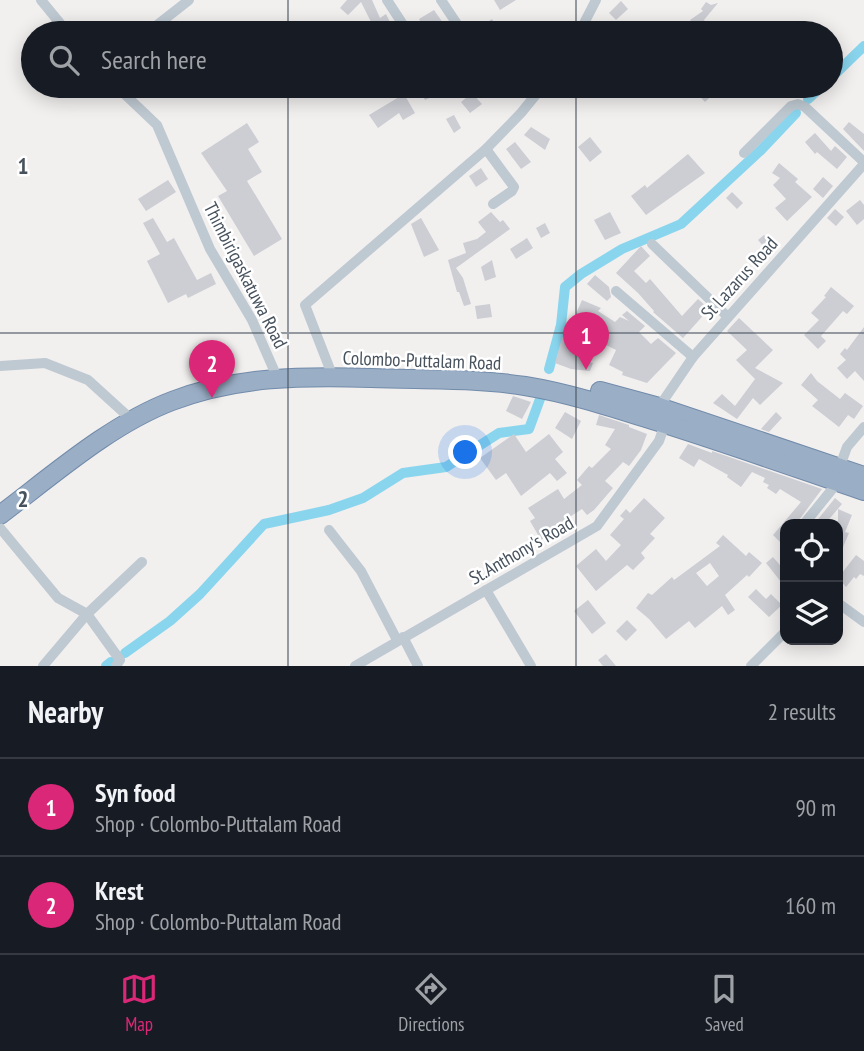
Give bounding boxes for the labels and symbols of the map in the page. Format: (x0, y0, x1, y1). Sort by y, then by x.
text: 1 (18, 151, 29, 180)
street label: Thimbirigaskatuwa Road (199, 198, 293, 352)
street label: St Lazarus Road (695, 232, 783, 324)
pin: 1 (563, 312, 609, 370)
pin: 2 (189, 340, 235, 398)
street label: Colombo-Puttalam Road (342, 345, 502, 375)
your location (448, 435, 482, 469)
text: 2 (18, 484, 29, 513)
street label: St.Anthony's Road (464, 510, 578, 590)

